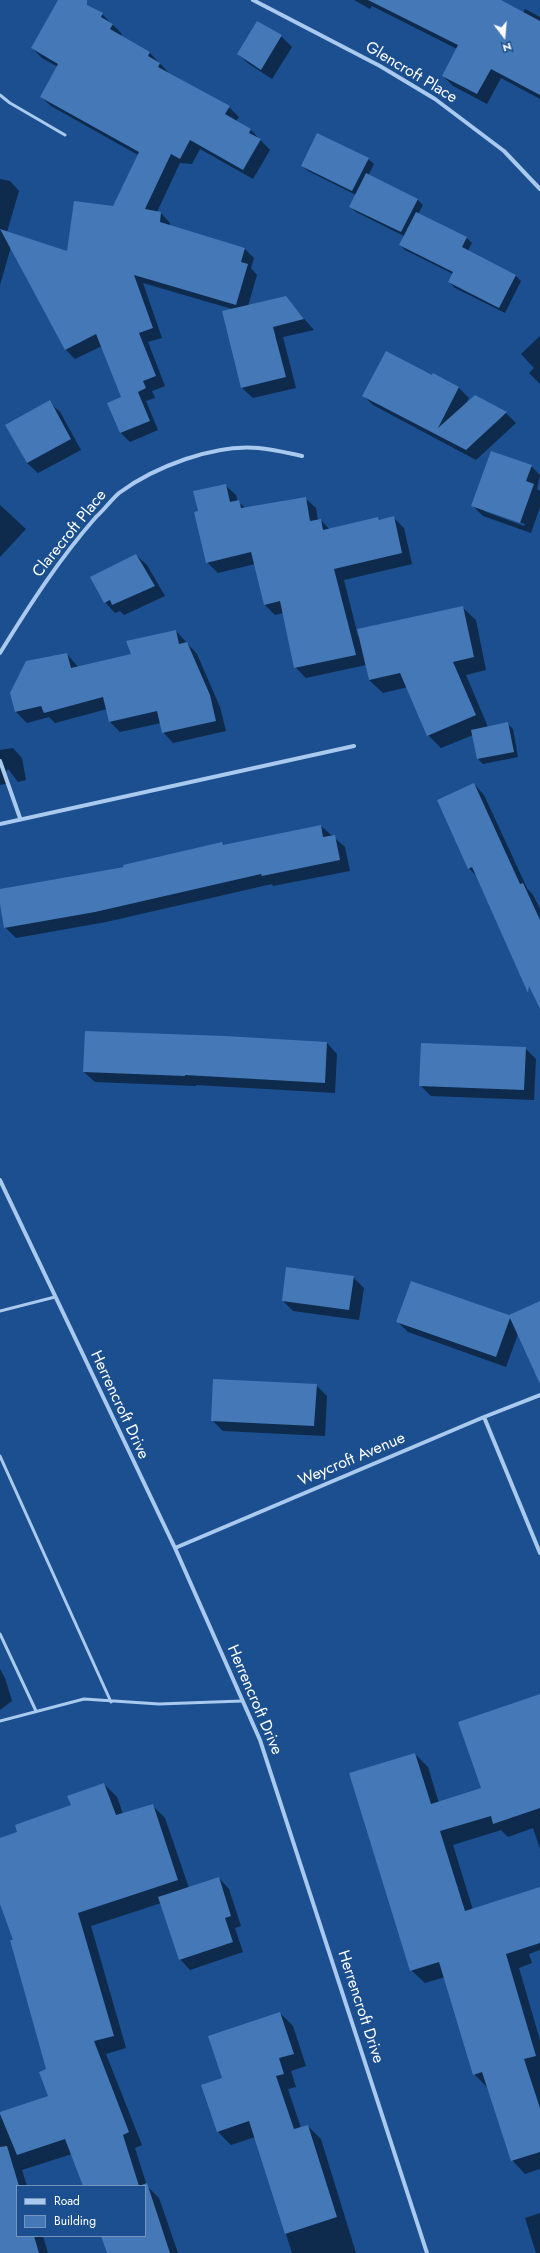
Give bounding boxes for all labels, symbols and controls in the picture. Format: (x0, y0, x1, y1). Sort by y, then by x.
north arrow (484, 16, 524, 56)
street label: Glencroft Place (362, 38, 460, 108)
text: N (501, 39, 514, 56)
street label: Clarecroft Place (29, 486, 111, 582)
street label: Herrencroft Drive (85, 1348, 153, 1462)
street label: Weycroft Avenue (296, 1429, 408, 1491)
street label: Herrencroft Drive (222, 1642, 286, 1758)
street label: Herrencroft Drive (333, 1948, 387, 2066)
legend (16, 2185, 146, 2237)
text: Road (54, 2192, 80, 2210)
text: Building (54, 2212, 96, 2230)

